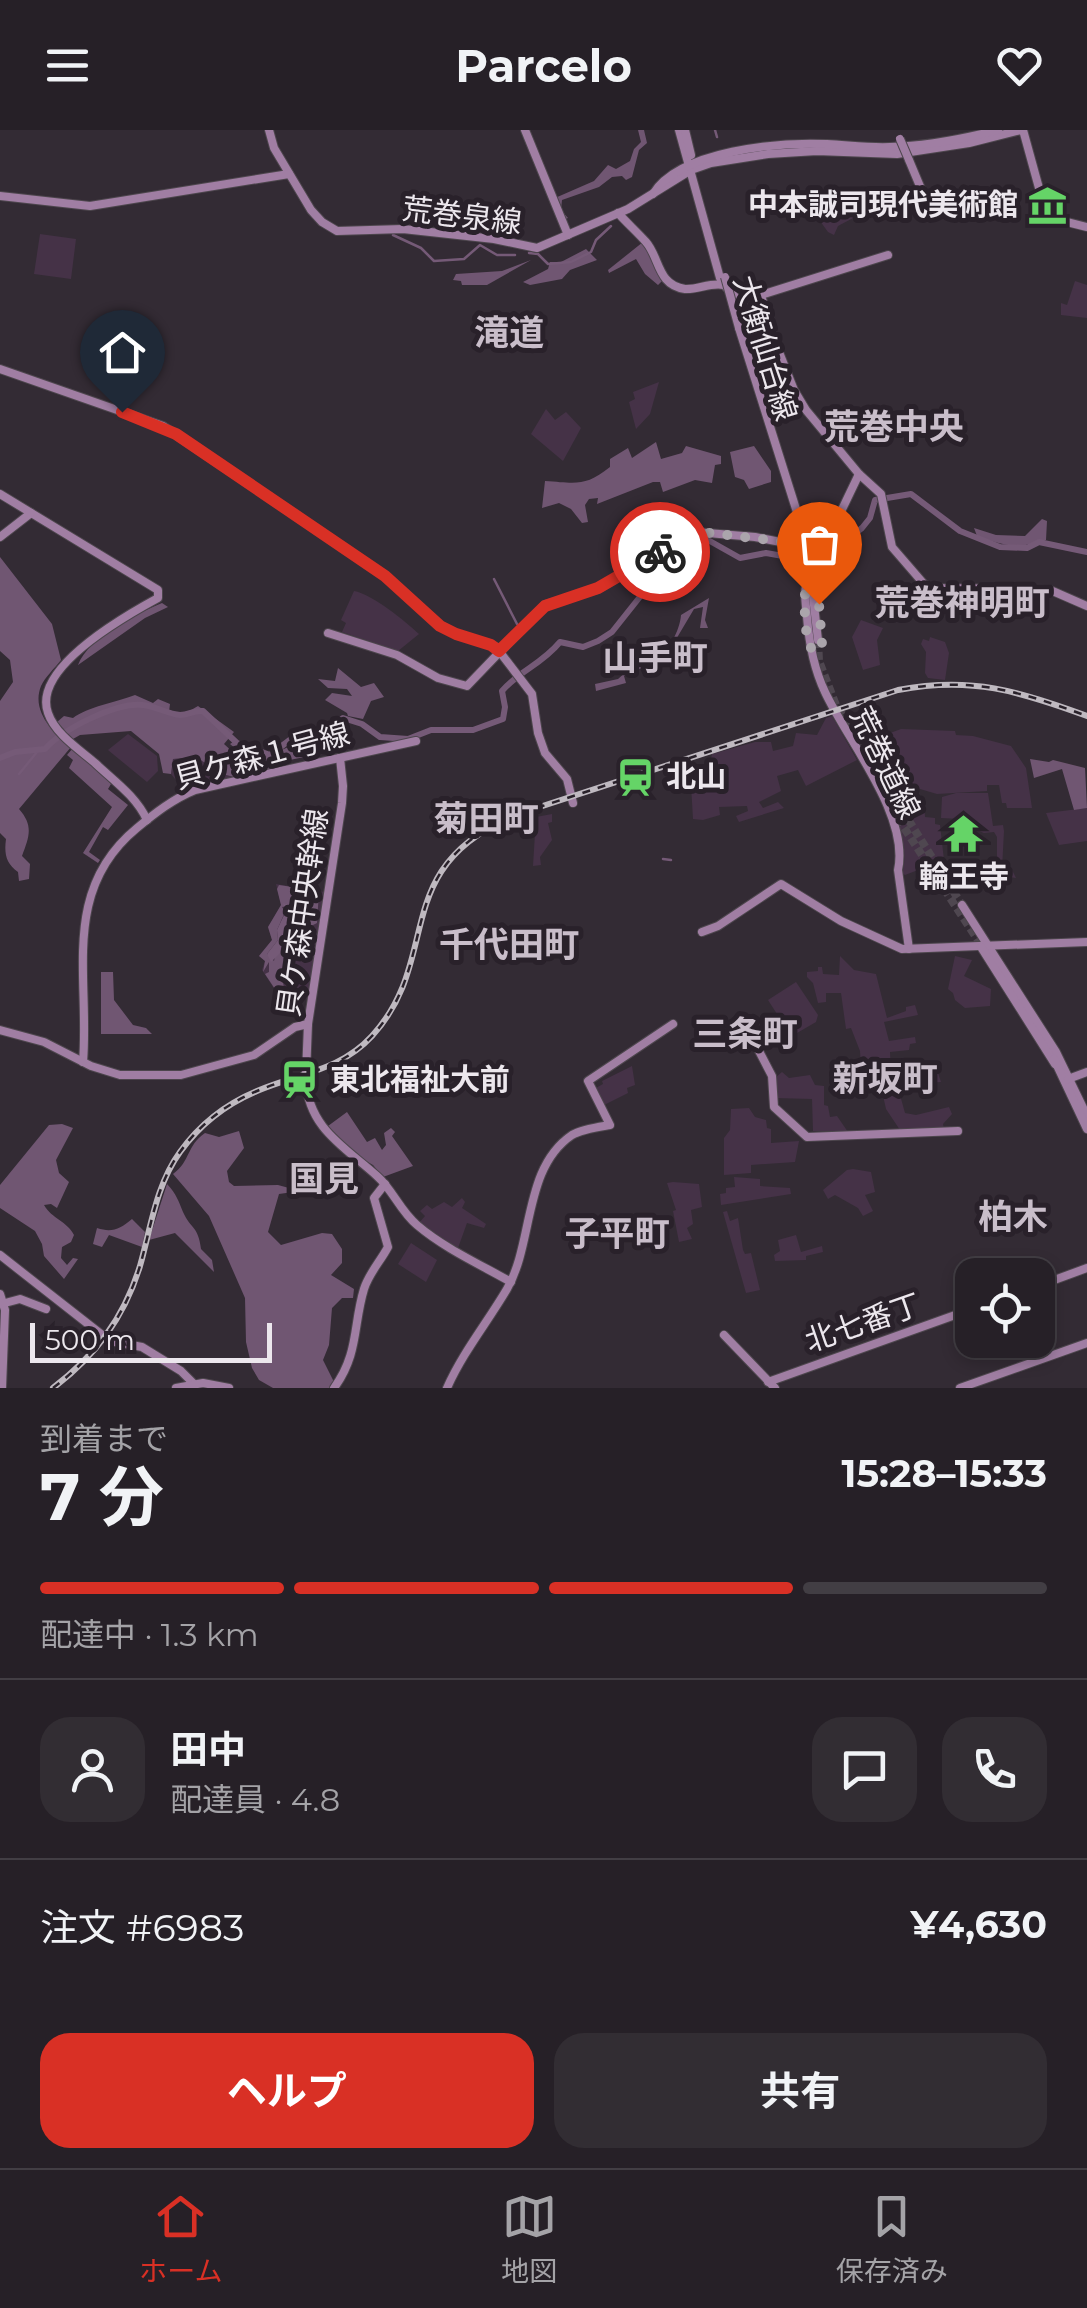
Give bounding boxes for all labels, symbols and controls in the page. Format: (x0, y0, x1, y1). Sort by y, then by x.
icon: menu (40, 38, 95, 93)
text: Parcelo (455, 38, 632, 93)
icon: heart (992, 38, 1047, 93)
museum icon: 中本誠司現代美術館 (1027, 184, 1069, 226)
place label: 中本誠司現代美術館 (748, 186, 1018, 223)
street label: 荒巻泉線 (400, 190, 524, 241)
street label: 大衡仙台線 (726, 271, 805, 425)
pin (80, 310, 165, 413)
district label: 滝道 (474, 311, 544, 354)
icon: home (95, 325, 150, 380)
district label: 荒巻中央 (824, 405, 964, 448)
courier (610, 502, 710, 602)
pin (777, 502, 862, 605)
icon: bag (792, 517, 847, 572)
icon: bike (633, 525, 688, 580)
district label: 荒巻神明町 (874, 581, 1050, 624)
district label: 山手町 (602, 636, 708, 679)
street label: 荒巻道線 (843, 701, 928, 825)
street label: 貝ケ森１号線 (170, 714, 354, 797)
station icon: 北山 (615, 756, 657, 798)
place label: 北山 (666, 758, 726, 795)
district label: 菊田町 (433, 797, 539, 840)
street label: 貝ケ森中央幹線 (270, 806, 335, 1019)
temple icon: 輪王寺 (943, 812, 985, 854)
place label: 輪王寺 (919, 858, 1009, 895)
district label: 千代田町 (439, 923, 579, 966)
district label: 三条町 (692, 1012, 798, 1055)
district label: 新坂町 (832, 1057, 938, 1100)
station icon: 東北福祉大前 (279, 1059, 321, 1101)
place label: 東北福祉大前 (330, 1061, 510, 1098)
district label: 国見 (289, 1157, 359, 1200)
district label: 柏木 (978, 1195, 1048, 1238)
district label: 子平町 (564, 1212, 670, 1255)
map controls (955, 1258, 1055, 1358)
button: locate (955, 1258, 1055, 1358)
street label: 北七番丁 (800, 1286, 926, 1360)
scale bar (30, 1318, 272, 1362)
text: 500 m (45, 1323, 135, 1357)
text: 到着まで (40, 1419, 168, 1458)
text: 15:28–15:33 (842, 1450, 1047, 1497)
text: 7 分 (40, 1457, 164, 1536)
text: 配達中 · 1.3 km (40, 1615, 259, 1654)
button: person (40, 1717, 145, 1822)
button: chat (812, 1717, 917, 1822)
button: phone (942, 1717, 1047, 1822)
text: 田中 (170, 1726, 246, 1773)
text: 配達員 · 4.8 (170, 1780, 340, 1819)
text: ¥4,630 (911, 1901, 1047, 1948)
text: 注文 #6983 (40, 1904, 244, 1951)
button: ヘルプ (40, 2033, 534, 2148)
button: 共有 (554, 2033, 1047, 2148)
tab: ホーム (139, 2189, 222, 2289)
tab: 地図 (501, 2189, 557, 2289)
tab: 保存済み (836, 2189, 948, 2289)

